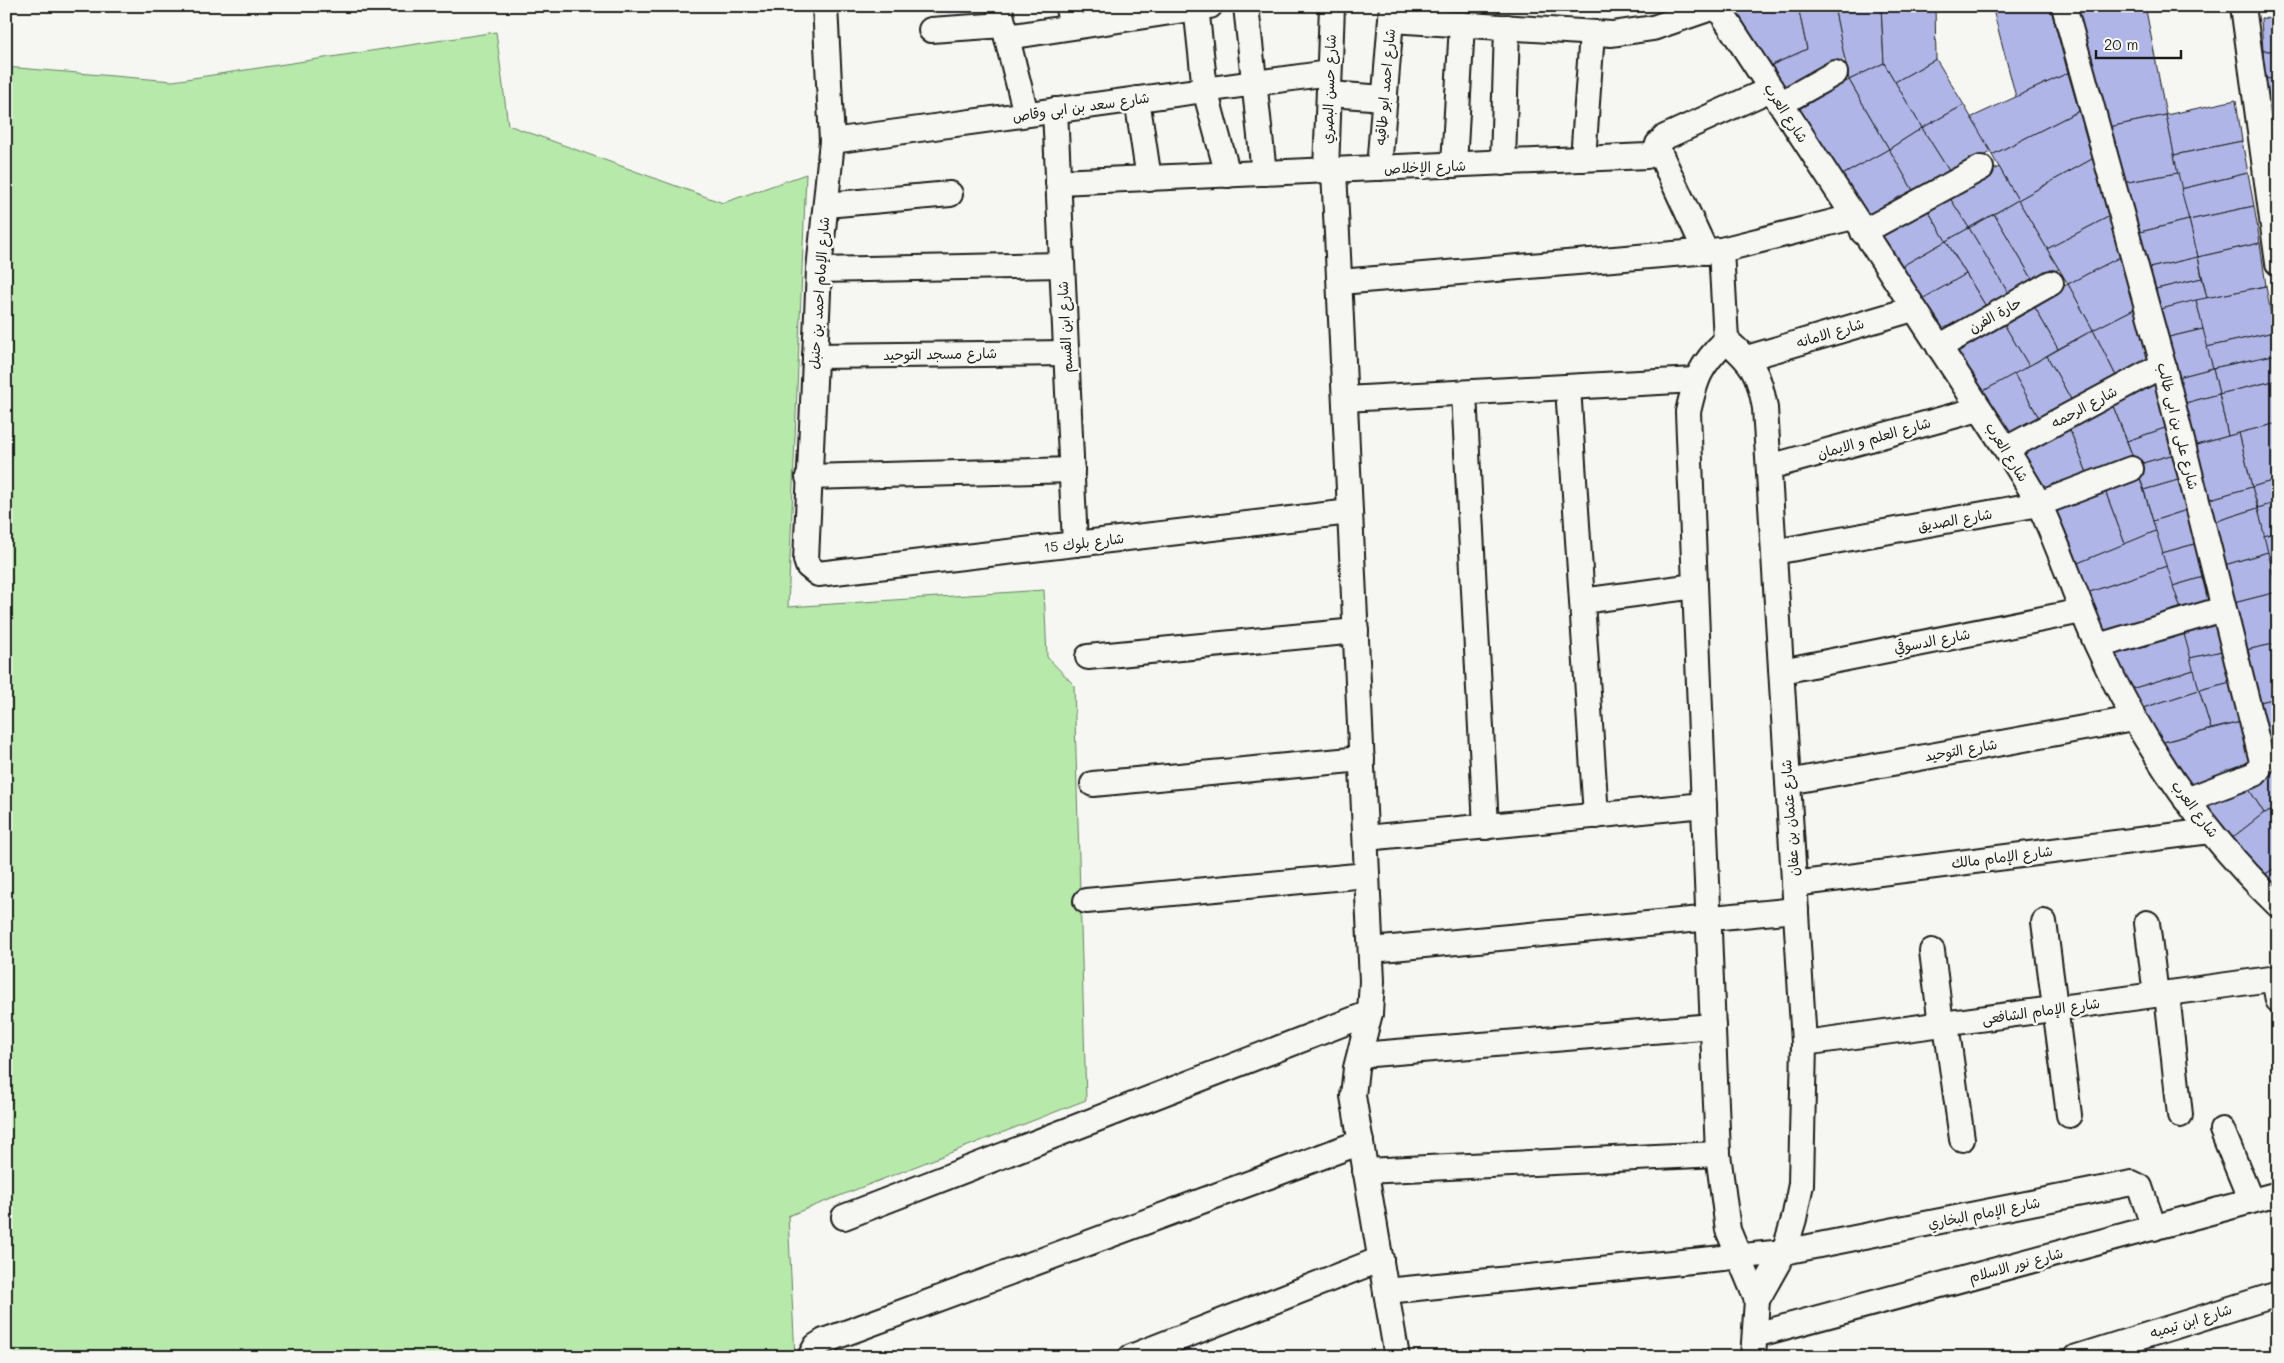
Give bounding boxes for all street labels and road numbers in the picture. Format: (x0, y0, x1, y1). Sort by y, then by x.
street label: شارع احمد ابو طاقيه (1370, 28, 1400, 146)
street label: شارع حسن البصري (1317, 34, 1342, 144)
street label: شارع العرب (1759, 79, 1813, 147)
street label: شارع سعد بن ابى وقاص (1011, 87, 1151, 127)
street label: شارع الإخلاص (1384, 156, 1466, 178)
street label: شارع الإمام احمد بن حنبل (804, 216, 835, 370)
street label: شارع ابن القسم (1053, 281, 1078, 373)
street label: حارة الفرن (1965, 292, 2025, 337)
street label: شارع الامانه (1793, 313, 1867, 353)
street label: شارع مسجد التوحيد (883, 343, 997, 365)
street label: شارع على بن ابى طالب (2153, 360, 2203, 492)
street label: شارع الرحمه (2047, 381, 2121, 433)
street label: شارع العلم و الايمان (1815, 412, 1933, 465)
street label: شارع العرب (1981, 418, 2033, 486)
street label: شارع الصديق (1916, 504, 1994, 536)
street label: شارع بلوك 15 (1043, 528, 1125, 558)
street label: شارع الدسوقي (1892, 624, 1972, 659)
street label: شارع التوحيد (1923, 734, 1999, 766)
street label: شارع عثمان بن عفان (1776, 759, 1804, 877)
street label: شارع العرب (2167, 776, 2223, 842)
street label: شارع الإمام مالك (1950, 841, 2054, 874)
street label: شارع الإمام الشافعى (1981, 993, 2101, 1030)
street label: شارع الإمام البخاري (1926, 1192, 2042, 1235)
street label: شارع نور الاسلام (1967, 1243, 2066, 1288)
street label: شارع ابن تيميه (2148, 1299, 2234, 1343)

